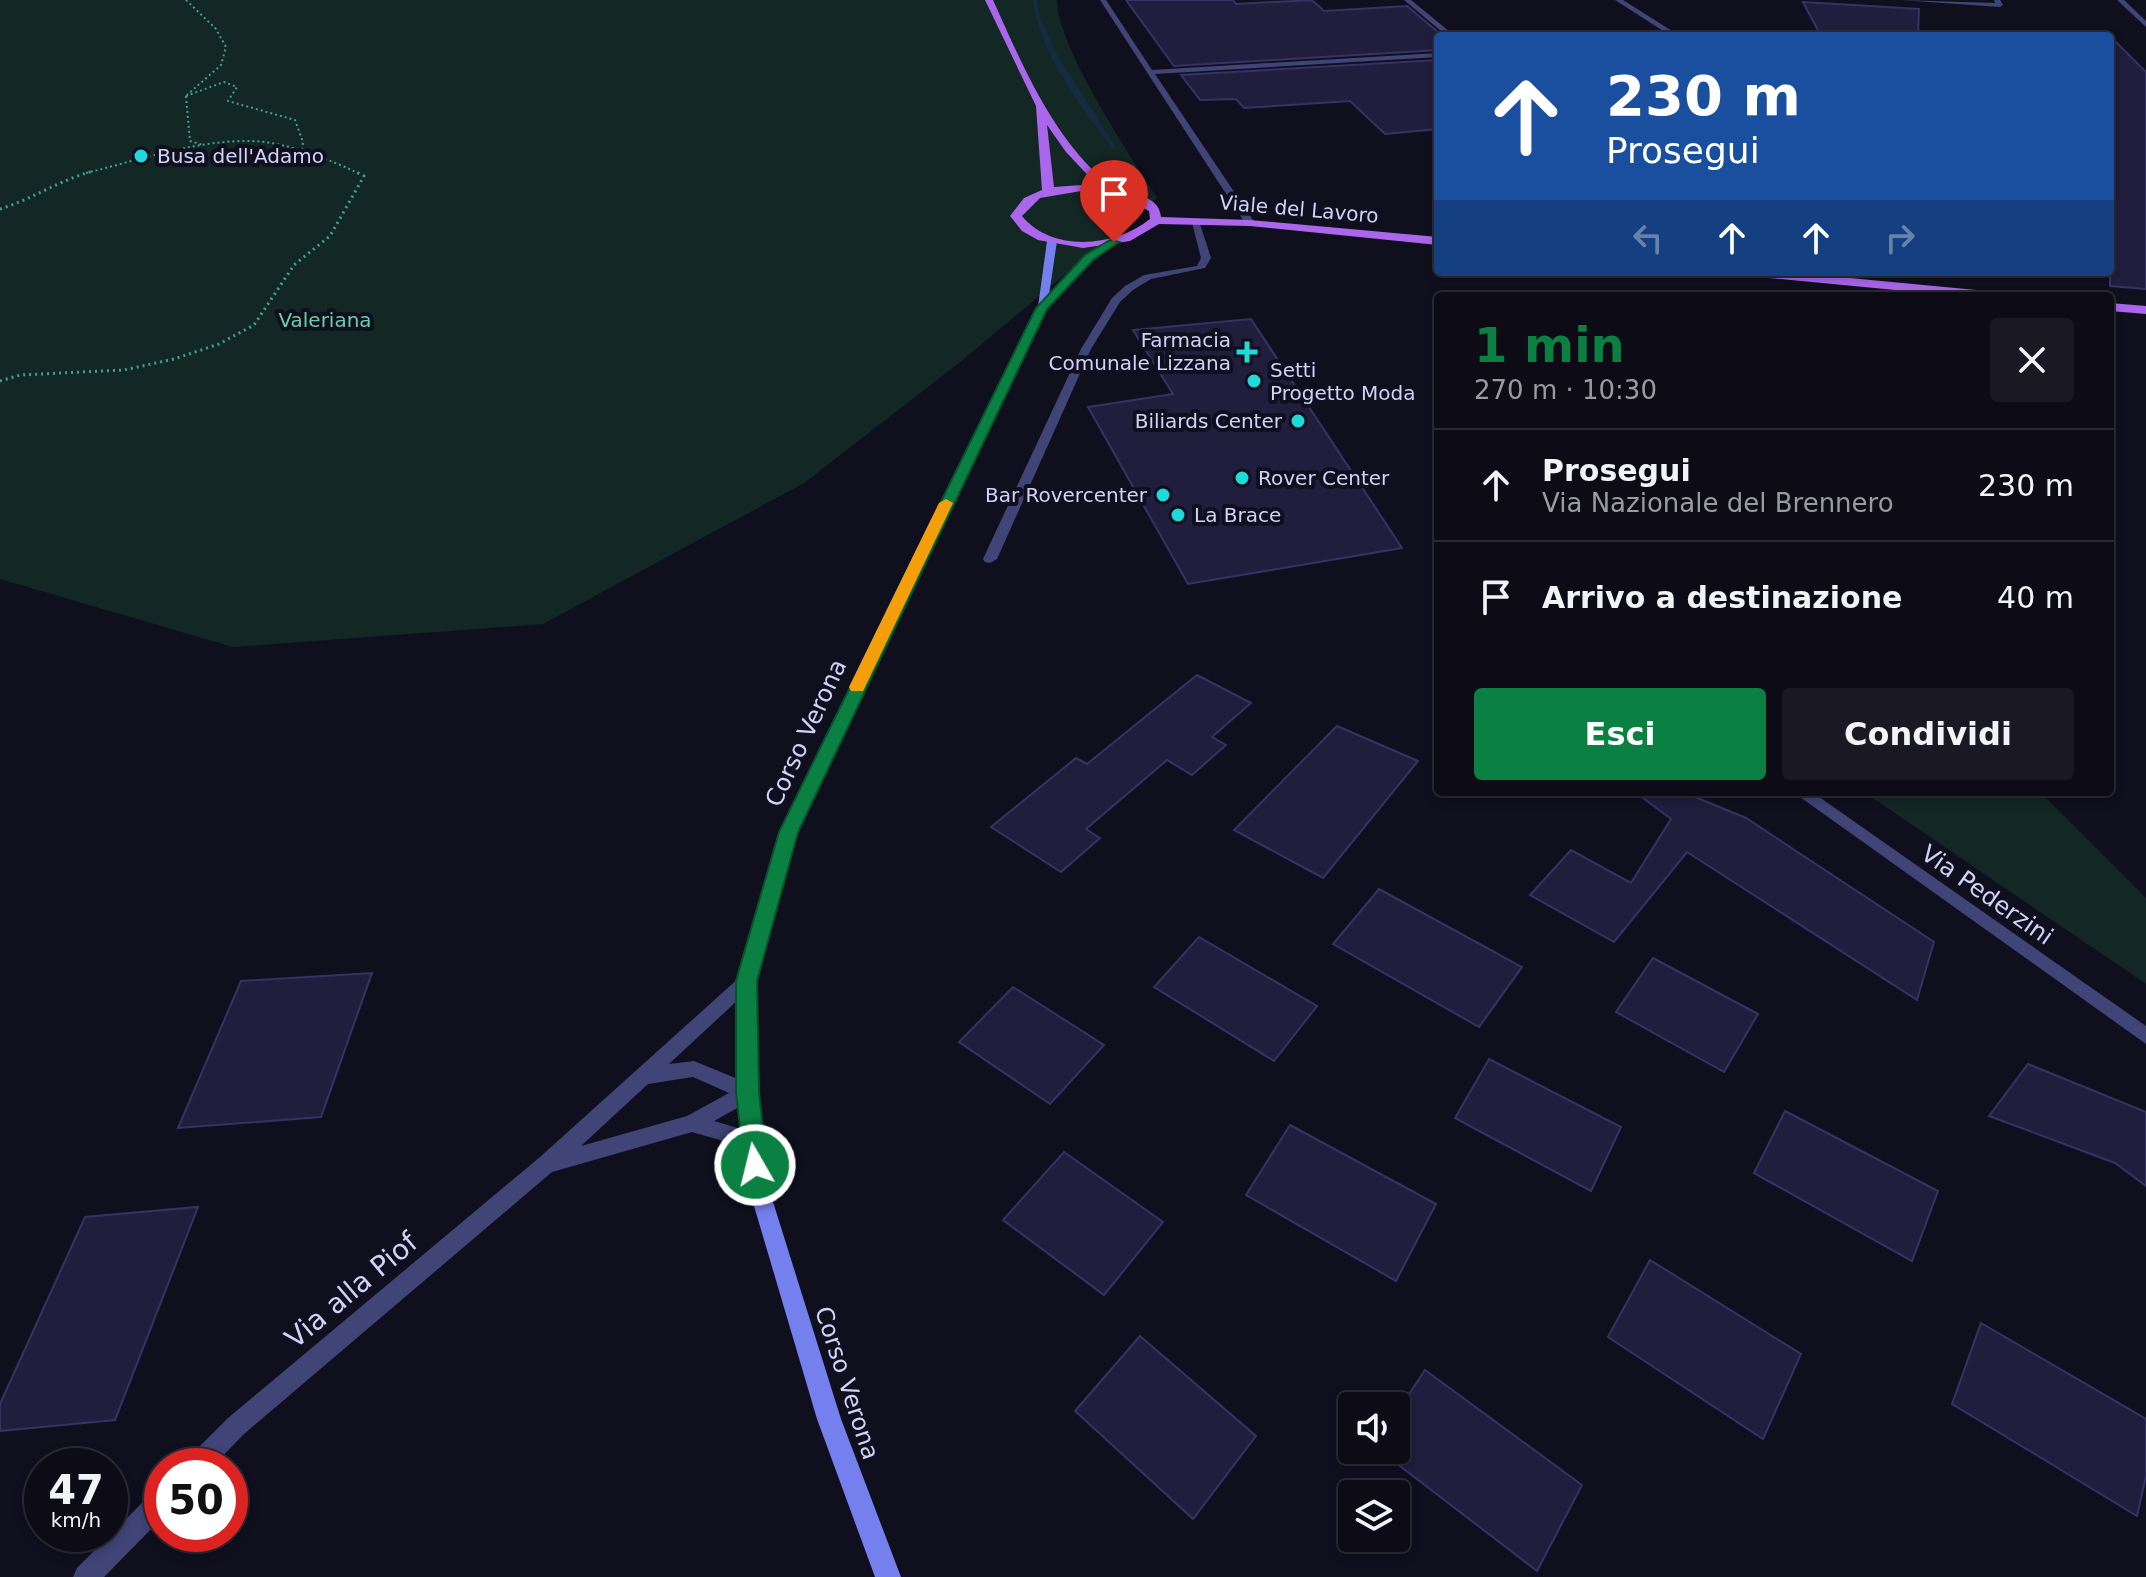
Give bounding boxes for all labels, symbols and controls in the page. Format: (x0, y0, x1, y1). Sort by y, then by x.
text: 230 m (1606, 63, 1801, 128)
icon: ahead (1474, 64, 1578, 168)
text: Prosegui (1606, 130, 1760, 171)
place label: Busa dell'Adamo (157, 144, 324, 168)
marker: Busa dell'Adamo (132, 147, 150, 165)
pin (1080, 160, 1148, 242)
icon: arrive (1092, 172, 1136, 216)
street label: Viale del Lavoro (1218, 190, 1380, 228)
icon: left (1626, 216, 1670, 260)
icon: ahead (1710, 216, 1754, 260)
icon: ahead (1794, 216, 1838, 260)
icon: right (1878, 216, 1922, 260)
park label: Valeriana (278, 308, 372, 332)
text: 1 min (1474, 317, 1625, 373)
button: close (1990, 318, 2074, 402)
place label: Farmacia Comunale Lizzana (1049, 328, 1231, 375)
marker: Farmacia Comunale Lizzana (1238, 343, 1256, 361)
place label: Setti Progetto Moda (1270, 358, 1415, 405)
marker: Setti Progetto Moda (1245, 372, 1263, 390)
text: 270 m · 10:30 (1474, 375, 1657, 405)
place label: Biliards Center (1135, 409, 1283, 433)
marker: Biliards Center (1289, 412, 1307, 430)
text: Prosegui (1542, 453, 1691, 488)
icon: ahead (1474, 463, 1518, 507)
place label: Rover Center (1258, 466, 1390, 490)
text: 230 m (1978, 468, 2074, 503)
marker: Rover Center (1233, 469, 1251, 487)
place label: Bar Rovercenter (985, 483, 1148, 507)
marker: Bar Rovercenter (1154, 486, 1172, 504)
text: Via Nazionale del Brennero (1542, 488, 1894, 518)
place label: La Brace (1194, 503, 1281, 527)
marker: La Brace (1169, 506, 1187, 524)
icon: arrive (1474, 575, 1518, 619)
text: Arrivo a destinazione (1542, 580, 1902, 615)
text: 40 m (1997, 580, 2074, 615)
street label: Corso Verona (760, 655, 852, 811)
button: Esci (1474, 688, 1766, 780)
button: Condividi (1782, 688, 2074, 780)
street label: Via Pederzini (1916, 839, 2058, 951)
position arrow (713, 1123, 797, 1207)
street label: Via alla Piof (279, 1225, 425, 1355)
street label: Corso Verona (809, 1303, 885, 1463)
map controls (1338, 1392, 1410, 1552)
button: sound (1338, 1392, 1410, 1464)
speed limit sign: 50 (144, 1448, 248, 1552)
text: 47 (48, 1467, 104, 1513)
button: layers (1338, 1480, 1410, 1552)
text: km/h (51, 1508, 101, 1532)

